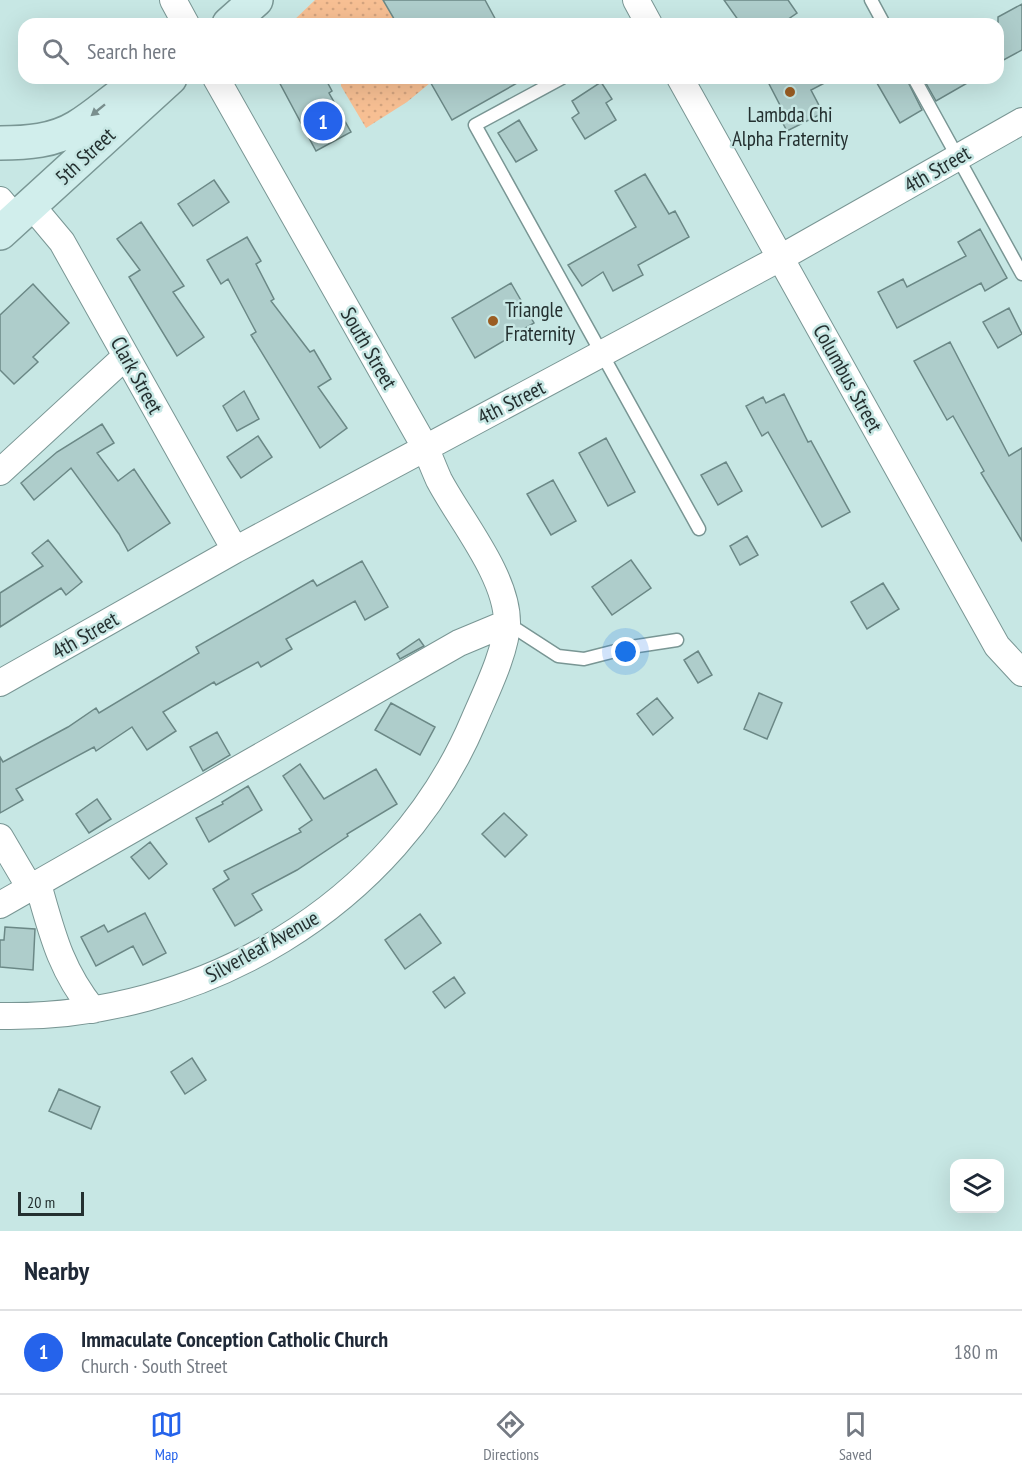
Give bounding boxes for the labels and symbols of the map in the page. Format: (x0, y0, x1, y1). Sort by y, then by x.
marker: Lambda Chi Alpha Fraternity (783, 85, 797, 99)
pin: 1 (304, 98, 342, 144)
place label: Lambda Chi Alpha Fraternity (732, 101, 848, 152)
one-way arrow (91, 103, 106, 116)
street label: 5th Street (49, 121, 121, 191)
street label: 4th Street (899, 139, 975, 199)
place label: Triangle Fraternity (505, 296, 575, 347)
street label: South Street (335, 302, 403, 394)
marker: Triangle Fraternity (486, 314, 500, 328)
street label: Columbus Street (807, 319, 889, 437)
street label: Clark Street (105, 332, 169, 419)
street label: 4th Street (473, 373, 550, 430)
street label: 4th Street (47, 605, 123, 665)
your location (611, 637, 640, 666)
street label: Silverleaf Avenue (201, 904, 323, 988)
scale bar (18, 1189, 84, 1216)

